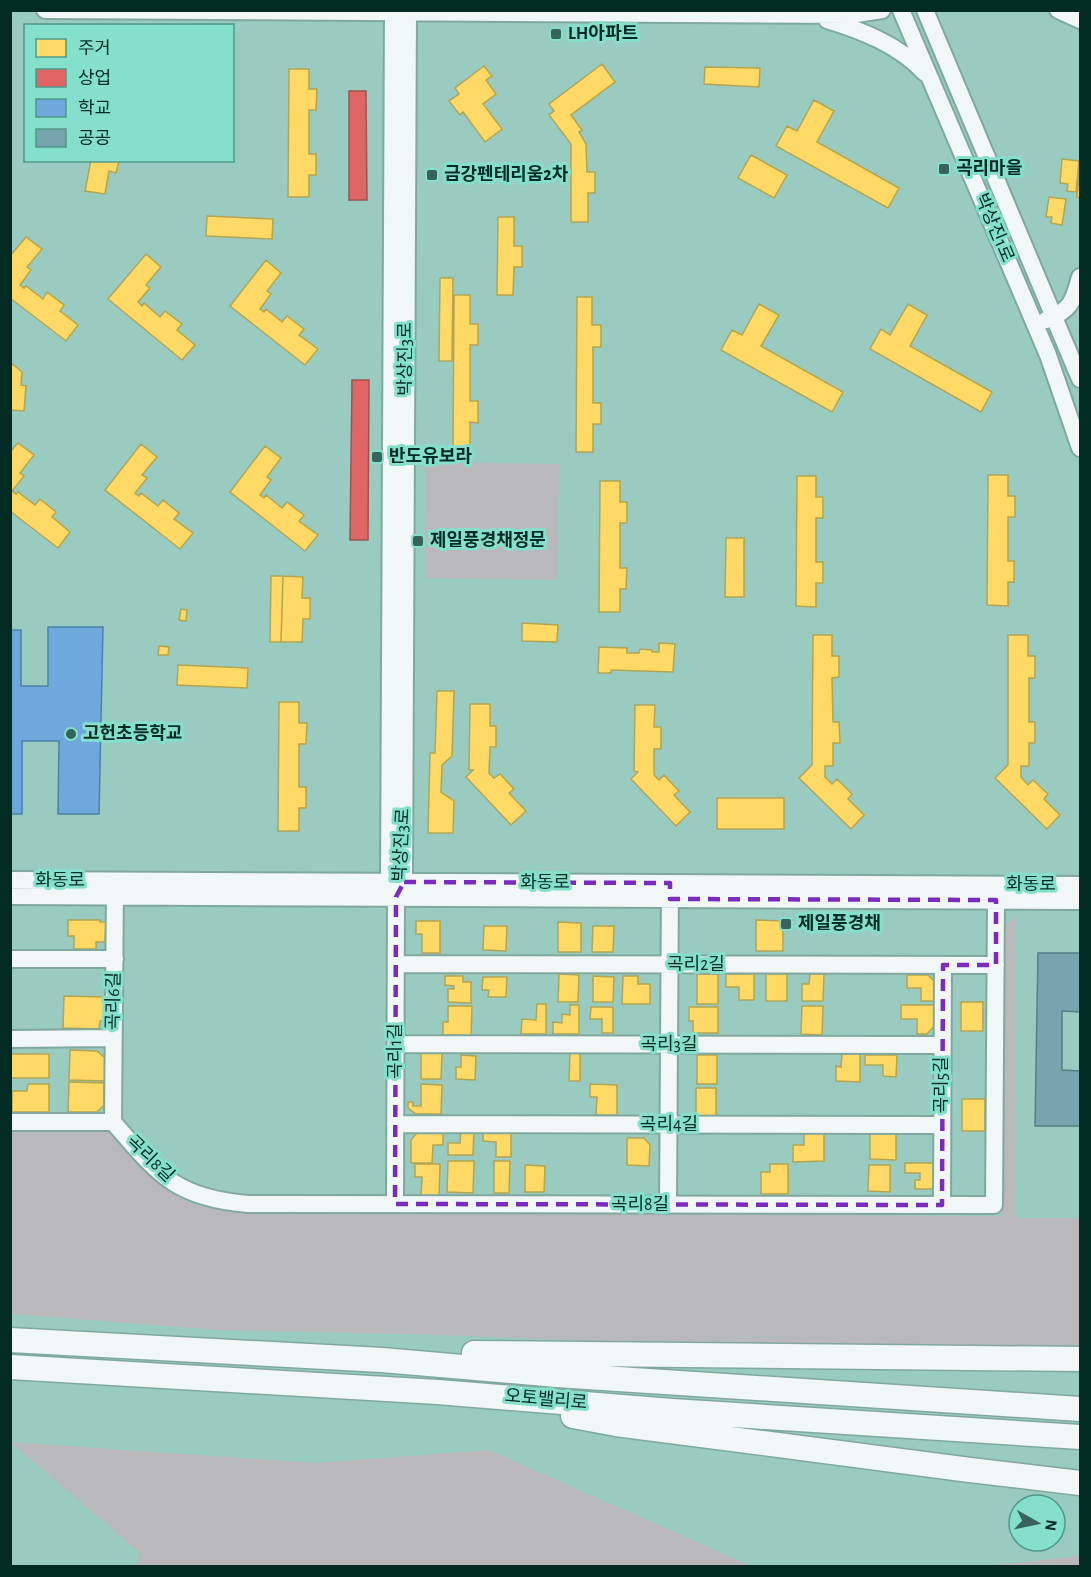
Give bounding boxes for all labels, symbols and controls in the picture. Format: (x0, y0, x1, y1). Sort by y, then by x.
legend (24, 24, 234, 162)
place label: LH아파트 (568, 24, 638, 43)
marker: LH아파트 (549, 27, 563, 41)
text: 주거 (78, 39, 111, 58)
text: 상업 (78, 68, 111, 88)
text: 학교 (78, 99, 111, 118)
text: 공공 (78, 129, 111, 148)
place label: 곡리마을 (956, 159, 1022, 178)
marker: 곡리마을 (937, 162, 951, 176)
place label: 금강펜테리움2차 (444, 165, 569, 184)
marker: 금강펜테리움2차 (425, 168, 439, 182)
street label: 박상진1로 (972, 190, 1018, 265)
street label: 박상진3로 (395, 322, 415, 396)
place label: 반도유보라 (389, 447, 472, 466)
marker: 반도유보라 (370, 450, 384, 464)
place label: 제일풍경채정문 (430, 531, 546, 550)
marker: 제일풍경채정문 (411, 534, 425, 548)
place label: 고헌초등학교 (83, 723, 182, 743)
marker: 고헌초등학교 (64, 727, 78, 741)
street label: 박상진3로 (389, 808, 413, 882)
street label: 화동로 (35, 871, 85, 890)
street label: 화동로 (520, 873, 570, 892)
street label: 화동로 (1006, 875, 1056, 894)
place label: 제일풍경채 (798, 914, 881, 933)
marker: 제일풍경채 (779, 917, 793, 931)
street label: 곡리2길 (667, 954, 725, 974)
street label: 곡리6길 (102, 972, 124, 1030)
street label: 곡리1길 (385, 1023, 405, 1079)
street label: 곡리3길 (640, 1034, 698, 1054)
street label: 곡리5길 (931, 1056, 951, 1114)
street label: 곡리4길 (640, 1114, 698, 1134)
street label: 곡리8길 (123, 1131, 179, 1186)
street label: 곡리8길 (611, 1194, 669, 1214)
street label: 오토밸리로 (504, 1385, 588, 1413)
north arrow (1007, 1493, 1067, 1553)
text: N (1042, 1518, 1060, 1532)

